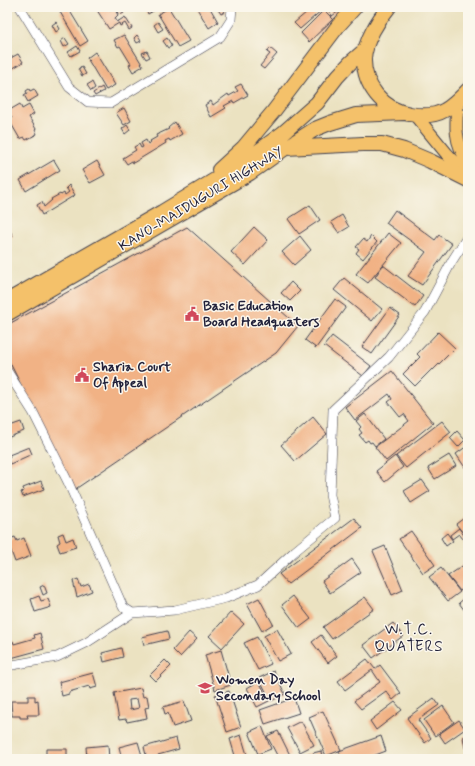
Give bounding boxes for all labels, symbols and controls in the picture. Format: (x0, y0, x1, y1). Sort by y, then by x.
street label: KANO-MAIDUGURI HIGHWAY (115, 143, 287, 255)
place label: Basic Education Board Headquaters (203, 297, 320, 331)
public building icon: Basic Education Board Headquaters (184, 306, 200, 322)
place label: Sharia Court Of Appeal (93, 358, 171, 394)
public building icon: Sharia Court Of Appeal (74, 367, 90, 383)
district label: W.T.C. QUATERS (374, 620, 444, 657)
place label: Women Day Secondary School (215, 671, 321, 705)
school or university icon: Women Day Secondary School (197, 680, 213, 696)

